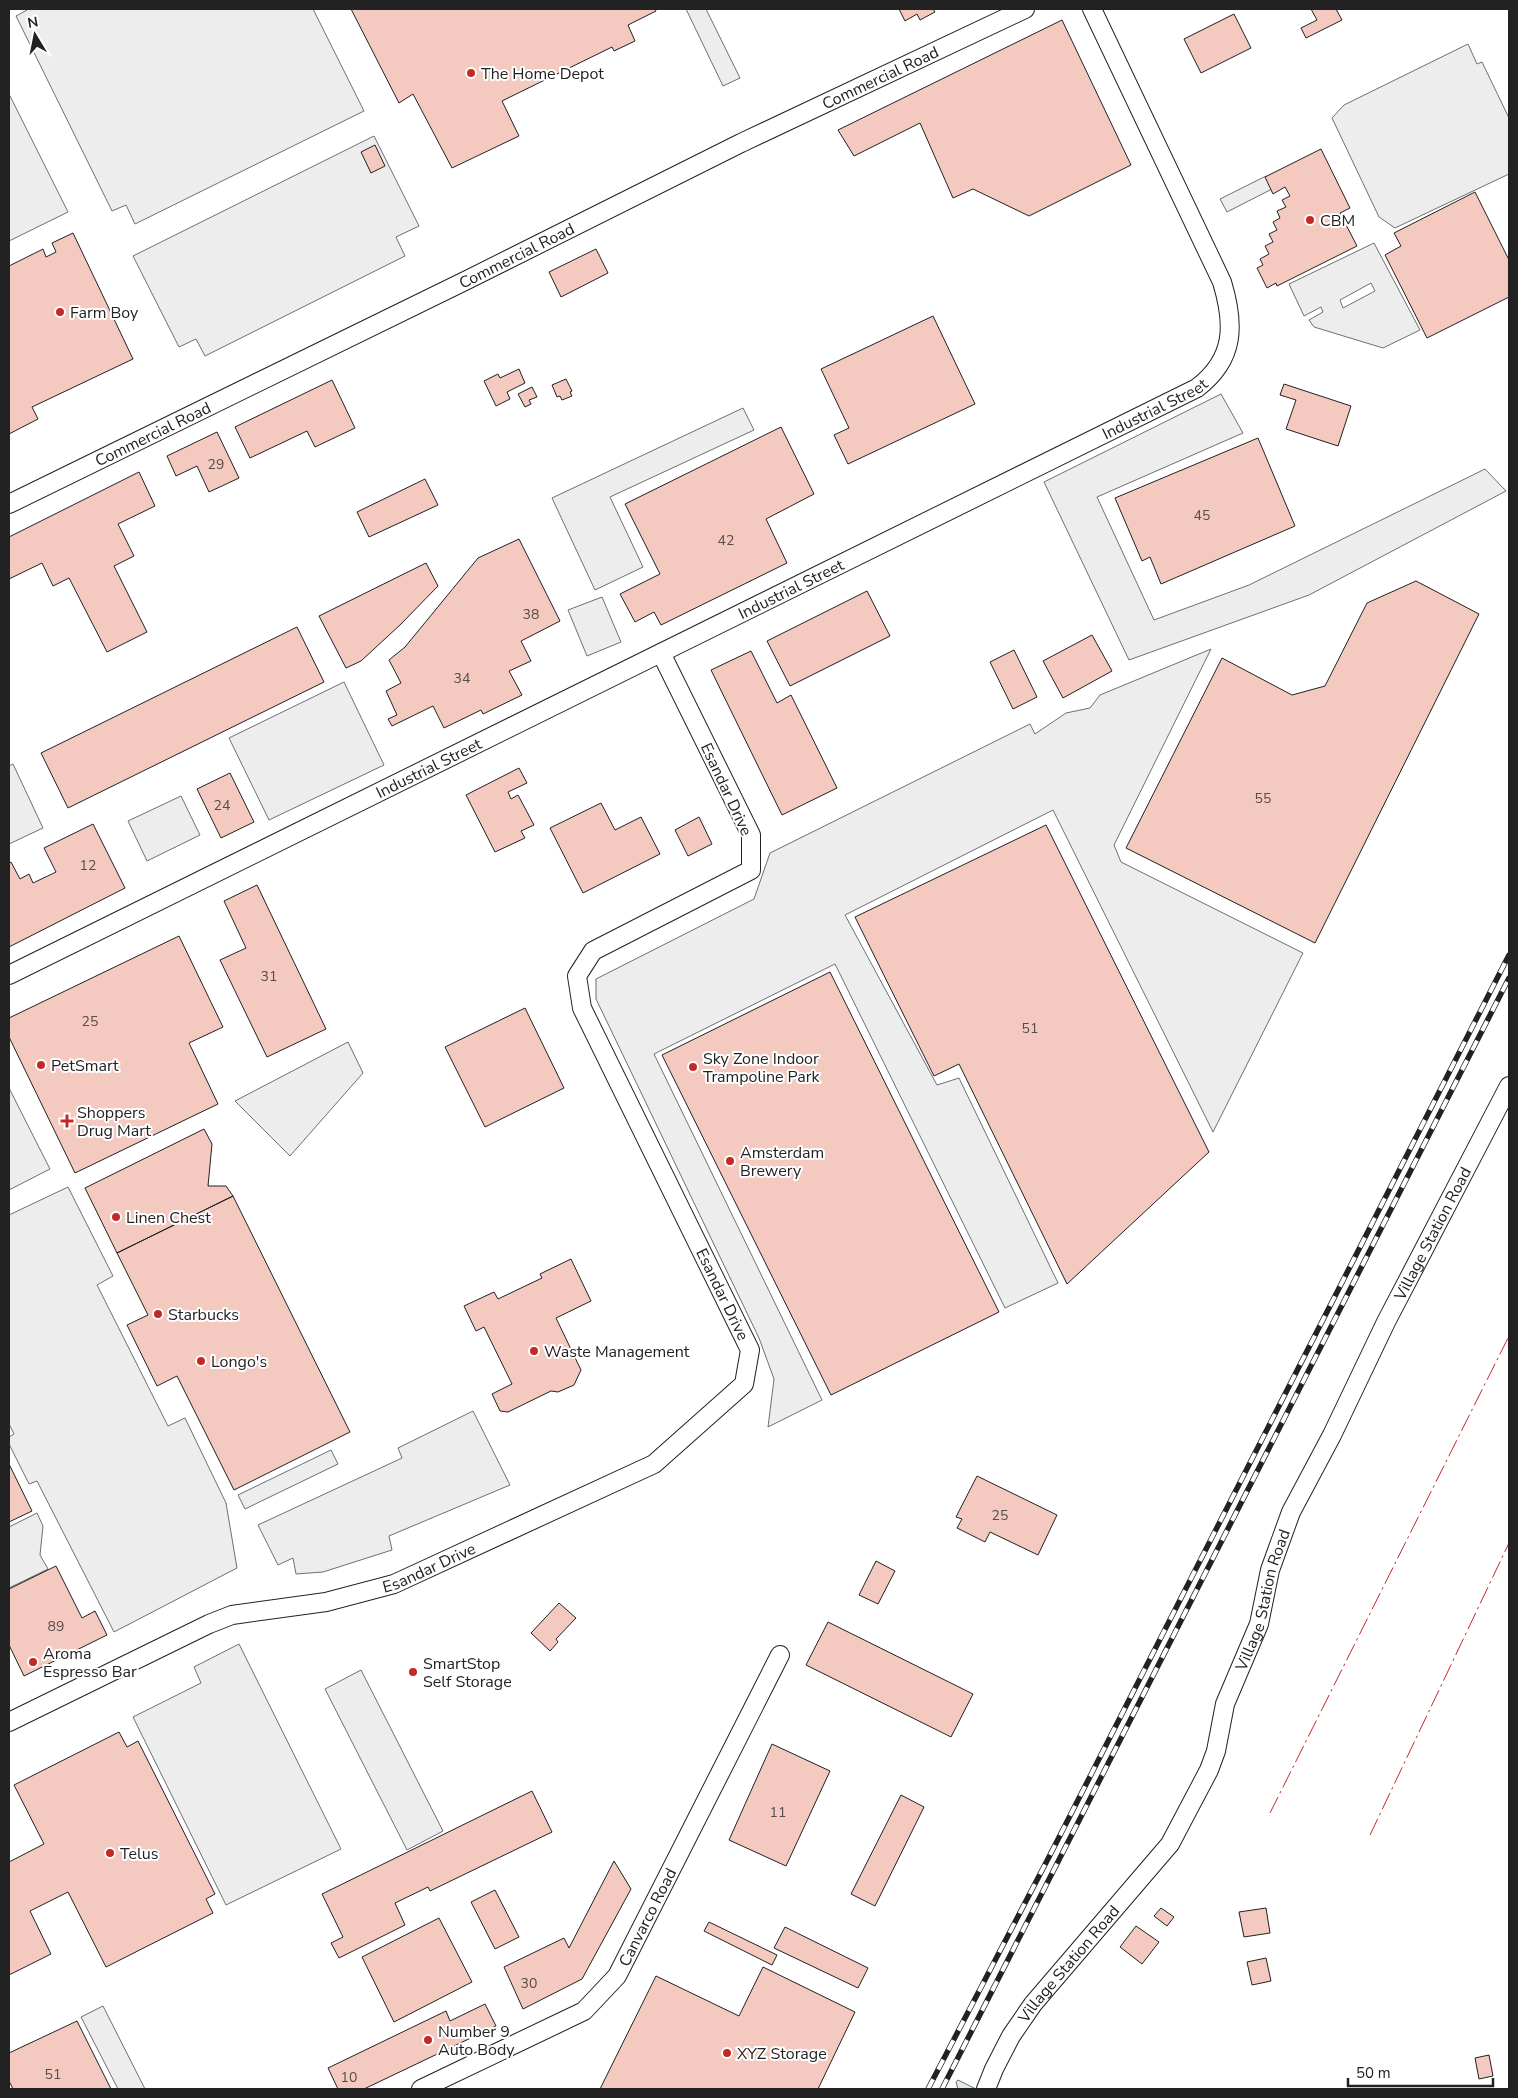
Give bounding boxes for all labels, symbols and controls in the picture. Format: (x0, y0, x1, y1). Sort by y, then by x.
north arrow (10, 10, 60, 60)
text: N (26, 12, 40, 33)
street label: Commercial Road (819, 41, 942, 115)
place label: The Home Depot (481, 63, 604, 85)
marker: The Home Depot (465, 67, 477, 79)
place label: CBM (1320, 210, 1355, 232)
marker: CBM (1304, 214, 1316, 226)
street label: Commercial Road (455, 218, 578, 294)
place label: Farm Boy (70, 302, 139, 324)
marker: Farm Boy (54, 306, 66, 318)
street label: Industrial Street (1099, 373, 1213, 445)
street label: Commercial Road (92, 397, 215, 472)
house number: 29 (208, 455, 224, 474)
house number: 45 (1194, 506, 1210, 525)
house number: 42 (718, 531, 734, 550)
street label: Industrial Street (735, 554, 848, 625)
house number: 38 (523, 605, 539, 624)
house number: 34 (454, 669, 470, 688)
street label: Industrial Street (372, 733, 486, 804)
street label: Esandar Drive (695, 739, 757, 839)
house number: 55 (1255, 789, 1271, 808)
house number: 24 (214, 796, 230, 815)
house number: 12 (80, 856, 96, 875)
house number: 31 (261, 967, 277, 986)
house number: 25 (82, 1012, 98, 1031)
house number: 51 (1022, 1019, 1038, 1038)
place label: Sky Zone Indoor Trampoline Park (703, 1048, 821, 1088)
place label: PetSmart (51, 1055, 119, 1077)
marker: PetSmart (35, 1059, 47, 1071)
marker: Sky Zone Indoor Trampoline Park (687, 1061, 699, 1073)
place label: Shoppers Drug Mart (77, 1102, 151, 1142)
marker: Shoppers Drug Mart (61, 1115, 73, 1127)
place label: Amsterdam Brewery (740, 1142, 824, 1182)
marker: Amsterdam Brewery (724, 1155, 736, 1167)
street label: Village Station Road (1389, 1163, 1477, 1305)
place label: Linen Chest (126, 1207, 211, 1229)
marker: Linen Chest (110, 1211, 122, 1223)
street label: Esandar Drive (690, 1245, 754, 1344)
place label: Starbucks (168, 1304, 239, 1326)
marker: Starbucks (152, 1308, 164, 1320)
place label: Waste Management (544, 1341, 690, 1363)
marker: Waste Management (528, 1345, 540, 1357)
place label: Longo's (211, 1351, 267, 1373)
marker: Longo's (195, 1355, 207, 1367)
house number: 25 (992, 1506, 1008, 1525)
street label: Village Station Road (1230, 1526, 1296, 1675)
street label: Esandar Drive (380, 1538, 479, 1599)
house number: 89 (48, 1617, 64, 1636)
place label: Aroma Espresso Bar (43, 1643, 137, 1683)
place label: SmartStop Self Storage (423, 1653, 512, 1693)
marker: Aroma Espresso Bar (27, 1656, 39, 1668)
marker: SmartStop Self Storage (407, 1666, 419, 1678)
house number: 11 (770, 1803, 786, 1822)
place label: Telus (120, 1843, 158, 1865)
marker: Telus (104, 1847, 116, 1859)
street label: Canvarco Road (614, 1864, 682, 1970)
street label: Village Station Road (1013, 1901, 1125, 2028)
house number: 30 (521, 1974, 537, 1993)
place label: Number 9 Auto Body (438, 2021, 515, 2061)
marker: Number 9 Auto Body (422, 2034, 434, 2046)
place label: XYZ Storage (737, 2043, 827, 2065)
marker: XYZ Storage (721, 2047, 733, 2059)
scale bar (1348, 2056, 1493, 2088)
text: 50 m (1356, 2063, 1391, 2083)
house number: 51 (45, 2065, 61, 2084)
house number: 10 (341, 2068, 357, 2087)

